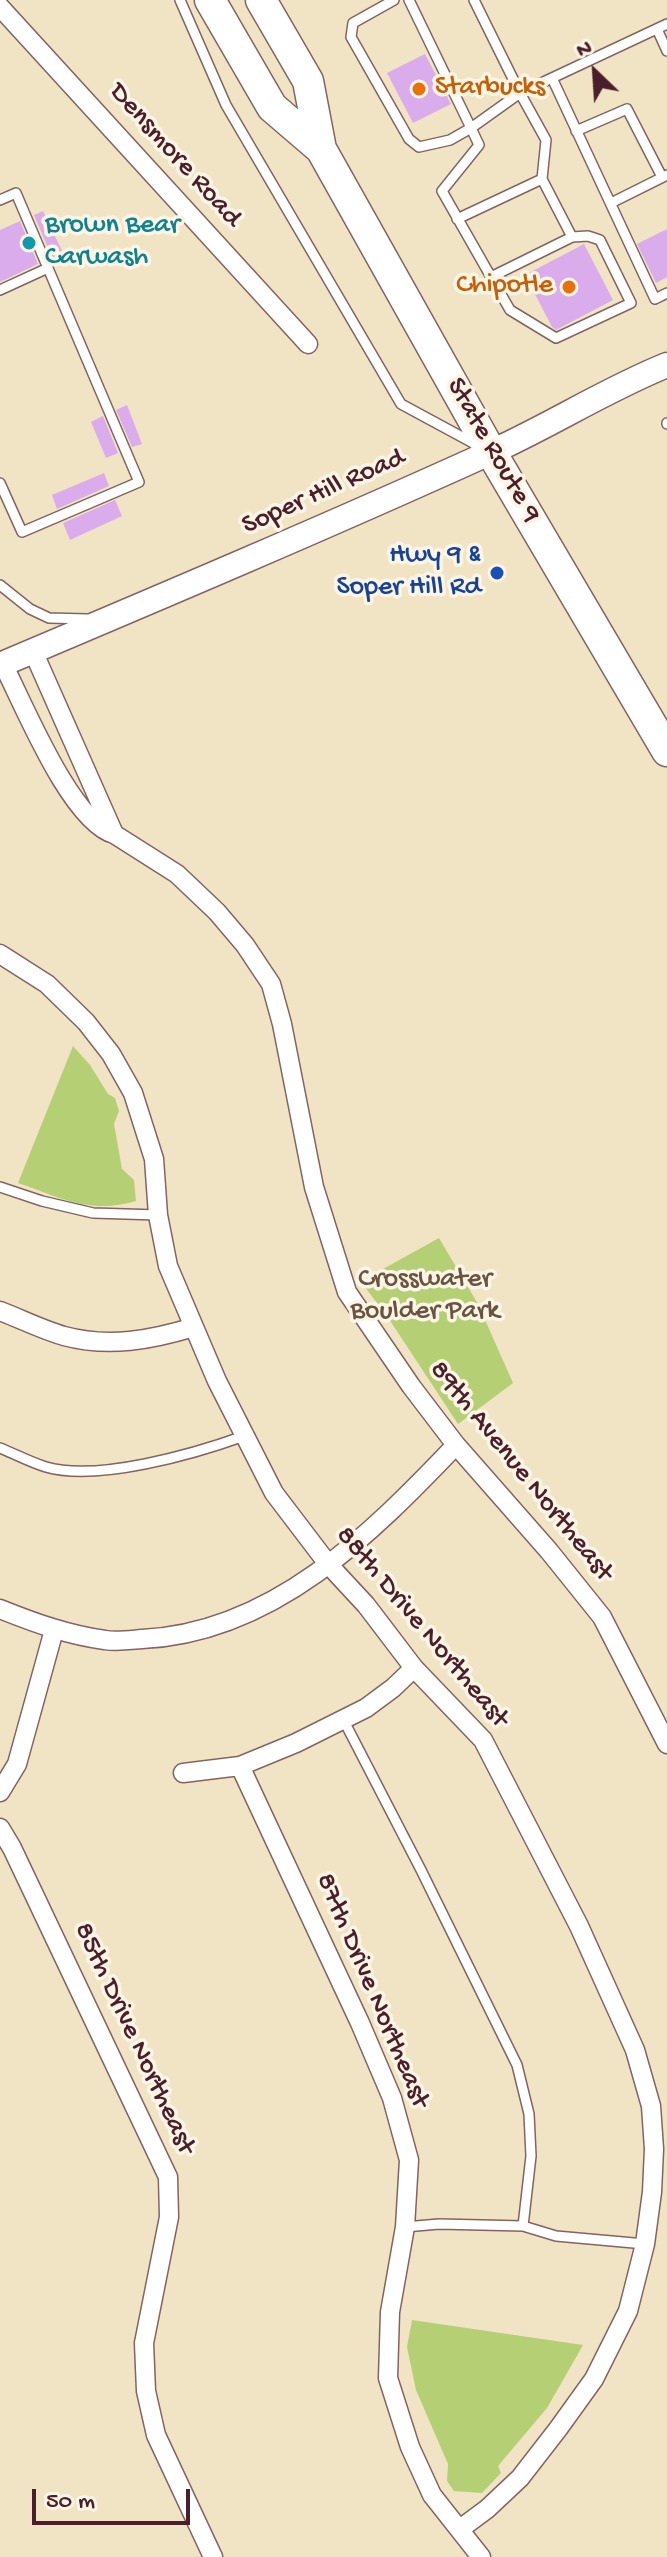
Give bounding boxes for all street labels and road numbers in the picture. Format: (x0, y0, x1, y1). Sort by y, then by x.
street label: Densmore Road (100, 77, 248, 235)
street label: State Route 9 (437, 373, 547, 529)
street label: Soper Hill Road (237, 442, 411, 544)
street label: 89th Avenue Northeast (421, 1355, 619, 1589)
street label: 88th Drive Northeast (327, 1521, 515, 1735)
street label: 87th Drive Northeast (306, 1869, 436, 2113)
street label: 85th Drive Northeast (65, 1918, 201, 2160)

